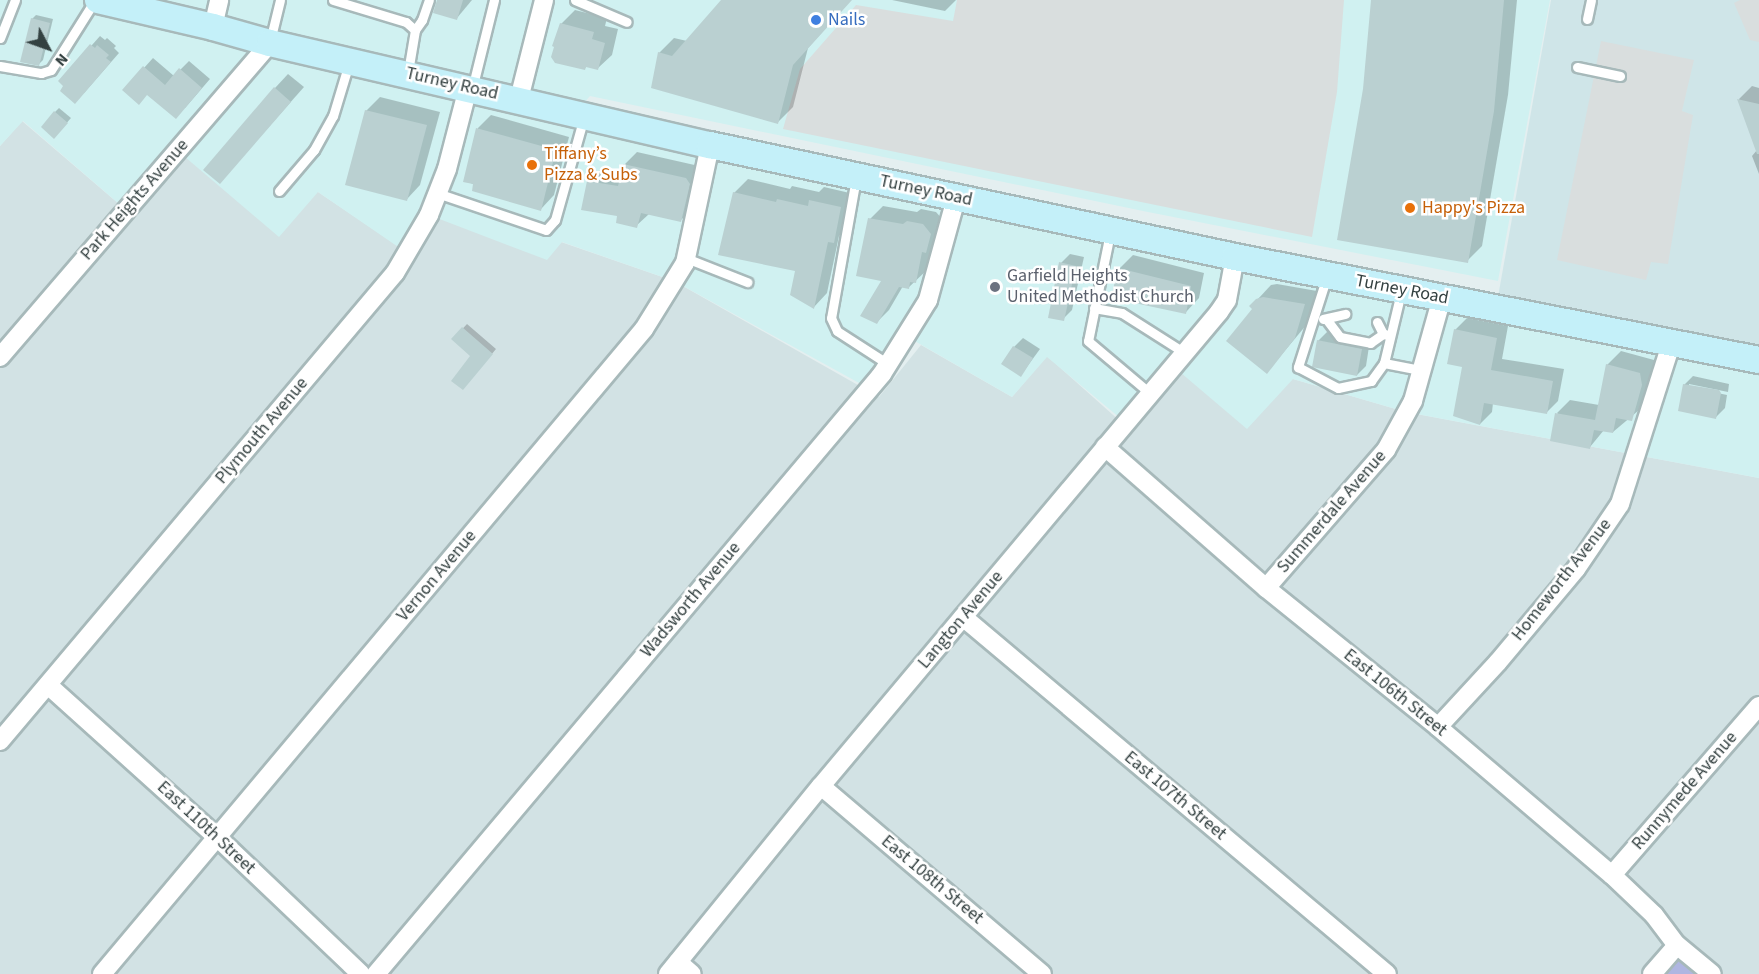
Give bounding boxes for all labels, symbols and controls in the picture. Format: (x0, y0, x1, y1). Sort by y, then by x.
place label: Nails (828, 9, 865, 31)
marker: Nails (809, 13, 823, 27)
north arrow (18, 18, 78, 78)
text: N (50, 49, 73, 71)
street label: Turney Road (404, 63, 500, 105)
street label: Park Heights Avenue (76, 135, 194, 265)
place label: Tiffany’s Pizza & Subs (544, 144, 638, 186)
marker: Tiffany’s Pizza & Subs (525, 158, 539, 172)
street label: Turney Road (878, 171, 974, 211)
place label: Happy's Pizza (1422, 197, 1525, 219)
marker: Happy's Pizza (1403, 201, 1417, 215)
place label: Garfield Heights United Methodist Church (1007, 266, 1194, 308)
street label: Turney Road (1354, 270, 1450, 310)
marker: Garfield Heights United Methodist Church (988, 280, 1002, 294)
street label: Plymouth Avenue (211, 373, 313, 489)
street label: Summerdale Avenue (1273, 446, 1391, 578)
street label: Homeworth Avenue (1508, 515, 1616, 645)
street label: Vernon Avenue (393, 526, 481, 626)
street label: Wadsworth Avenue (636, 538, 746, 662)
street label: Langton Avenue (914, 567, 1008, 673)
street label: East 106th Street (1339, 645, 1451, 741)
street label: Runnymede Avenue (1628, 727, 1742, 855)
street label: East 107th Street (1119, 747, 1231, 845)
street label: East 110th Street (152, 777, 260, 879)
street label: East 108th Street (876, 831, 988, 929)

